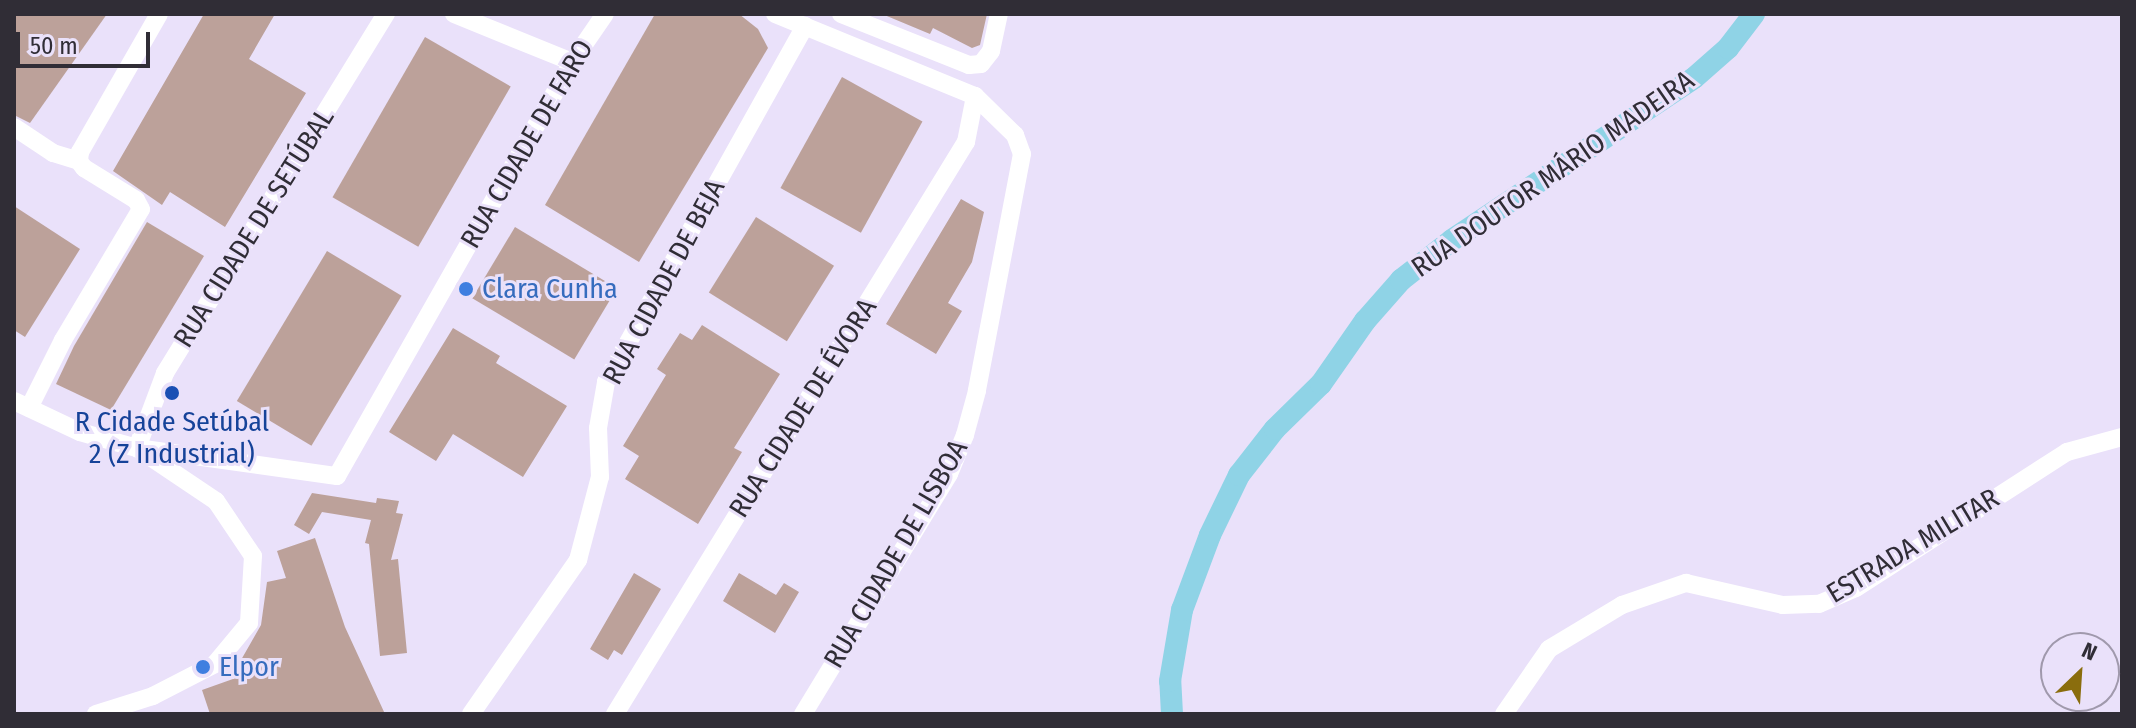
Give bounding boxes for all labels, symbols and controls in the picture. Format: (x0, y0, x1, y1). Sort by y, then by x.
scale bar (20, 16, 154, 66)
text: 50 m (30, 32, 78, 60)
street label: RUA CIDADE DE FARO (454, 34, 600, 254)
street label: RUA DOUTOR MÁRIO MADEIRA (1405, 64, 1701, 284)
street label: RUA CIDADE DE SETÚBAL (167, 102, 341, 354)
street label: RUA CIDADE DE BEJA (596, 174, 732, 390)
place label: Clara Cunha (482, 272, 618, 306)
marker: Clara Cunha (457, 280, 475, 298)
street label: RUA CIDADE DE ÉVORA (722, 292, 884, 524)
marker: R Cidade Setúbal 2 (Z Industrial) (163, 384, 181, 402)
place label: R Cidade Setúbal 2 (Z Industrial) (75, 405, 269, 471)
street label: RUA CIDADE DE LISBOA (817, 434, 975, 674)
street label: ESTRADA MILITAR (1821, 481, 2005, 611)
north arrow (2040, 632, 2120, 712)
text: N (2078, 637, 2101, 667)
place label: Elpor (219, 650, 279, 684)
marker: Elpor (194, 658, 212, 676)

